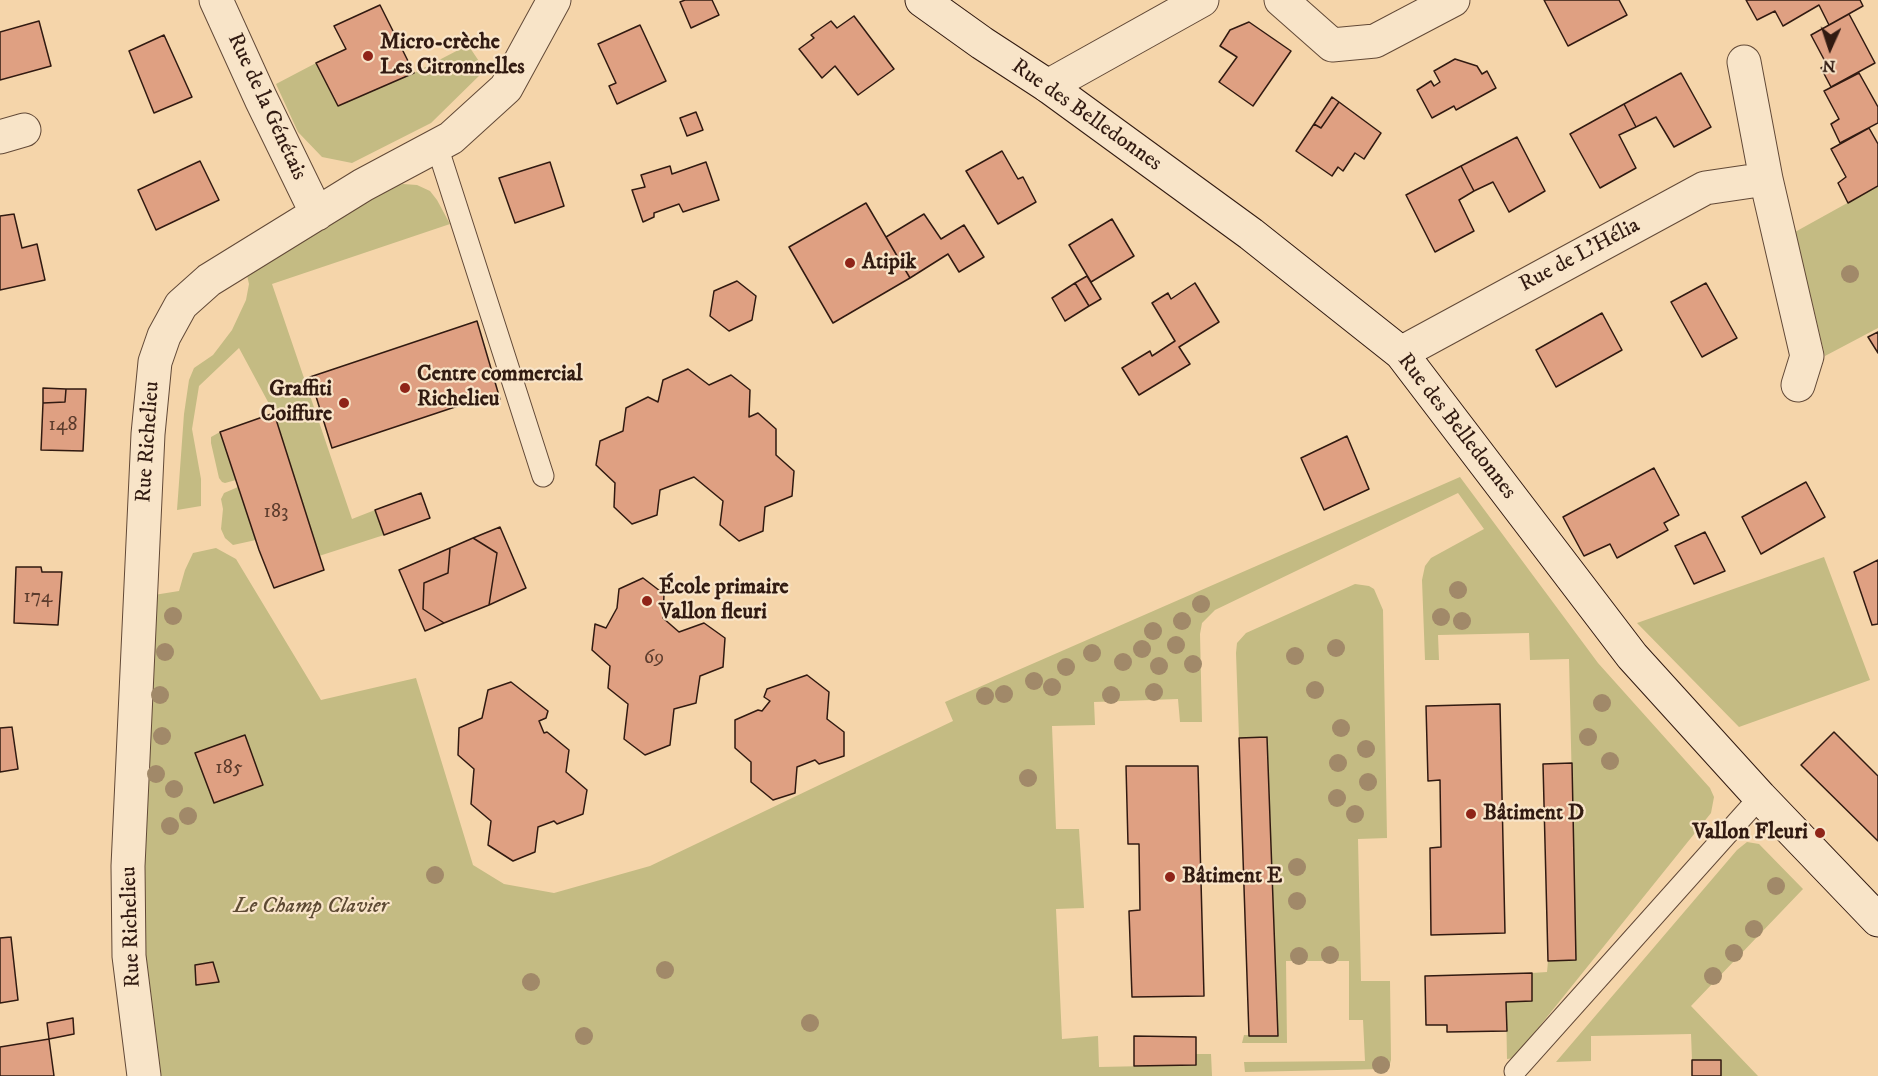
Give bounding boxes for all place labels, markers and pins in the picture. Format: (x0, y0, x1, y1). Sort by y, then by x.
place label: Micro-crèche Les Citronnelles (380, 30, 525, 82)
marker: Micro-crèche Les Citronnelles (361, 49, 375, 63)
place label: Atipik (862, 250, 916, 276)
marker: Atipik (843, 256, 857, 270)
place label: Centre commercial Richelieu (417, 362, 583, 414)
place label: Graffiti Coiffure (261, 377, 332, 428)
marker: Centre commercial Richelieu (398, 381, 412, 395)
marker: Graffiti Coiffure (337, 396, 351, 410)
place label: École primaire Vallon fleuri (659, 575, 789, 626)
marker: École primaire Vallon fleuri (640, 594, 654, 608)
place label: Bâtiment D (1483, 801, 1584, 827)
marker: Bâtiment D (1464, 807, 1478, 821)
place label: Vallon Fleuri (1692, 820, 1808, 846)
marker: Vallon Fleuri (1813, 826, 1827, 840)
place label: Bâtiment E (1182, 864, 1282, 890)
marker: Bâtiment E (1163, 870, 1177, 884)

